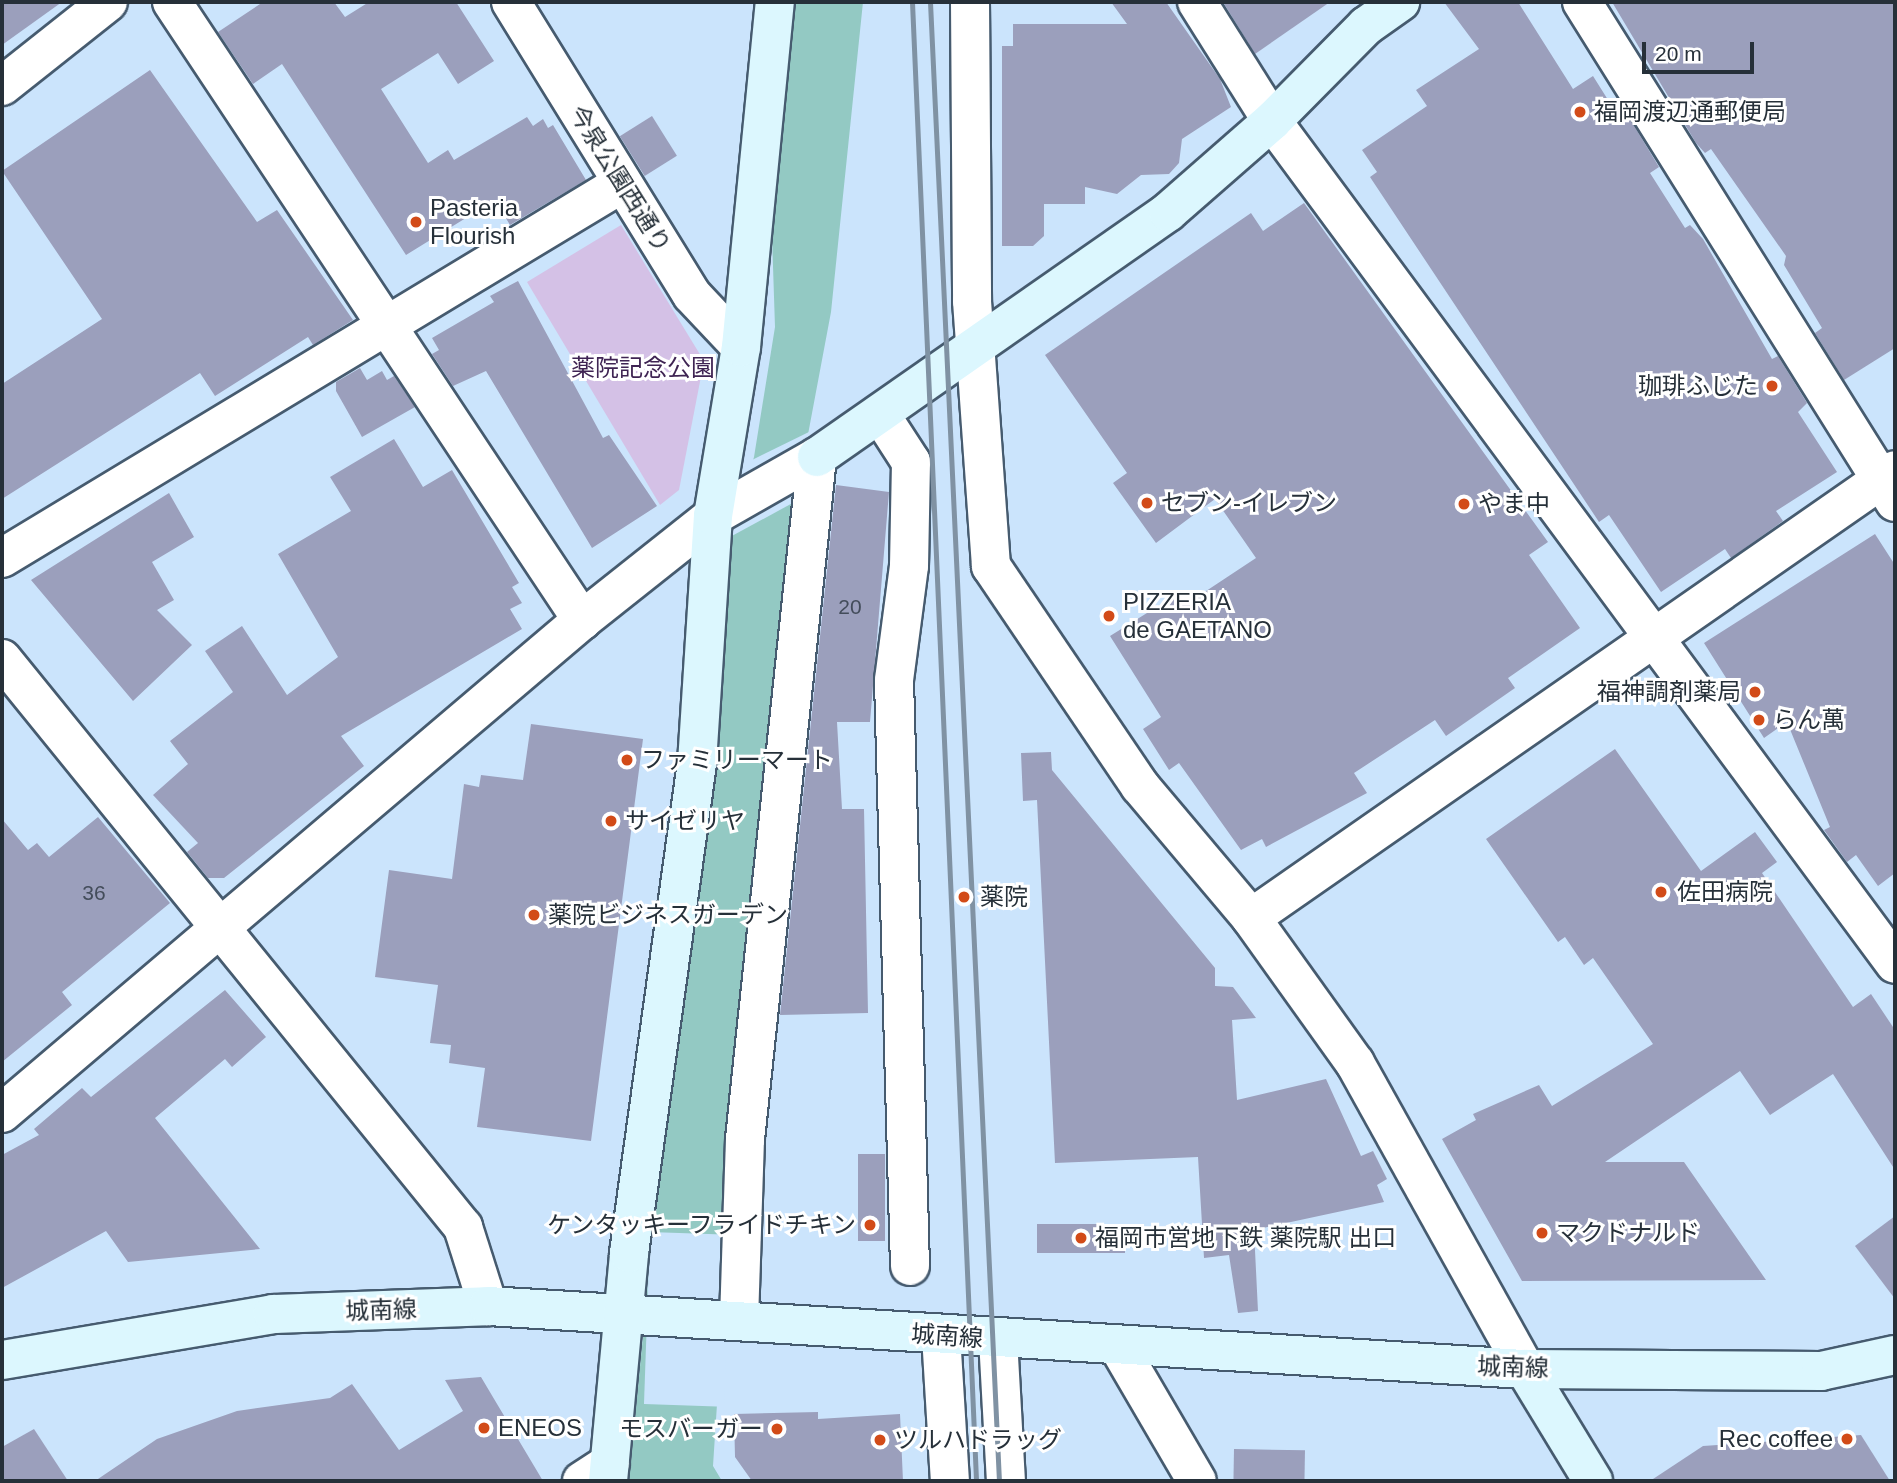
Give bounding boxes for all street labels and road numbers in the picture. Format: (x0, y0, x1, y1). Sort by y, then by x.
street label: 今泉公園西通り (563, 100, 677, 258)
street label: 城南線 (345, 1294, 417, 1326)
street label: 城南線 (910, 1319, 984, 1353)
street label: 城南線 (1477, 1351, 1549, 1383)

